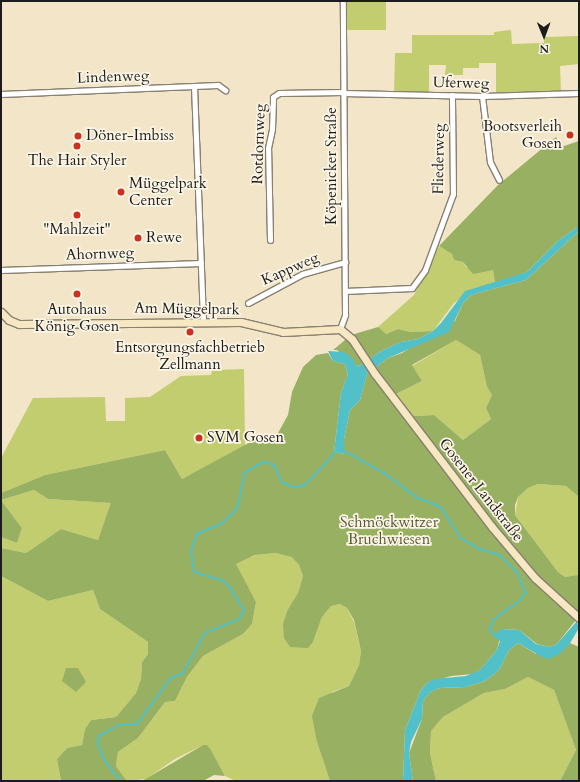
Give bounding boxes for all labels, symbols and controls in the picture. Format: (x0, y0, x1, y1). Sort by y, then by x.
north arrow (524, 16, 564, 56)
text: N (539, 41, 549, 56)
street label: Lindenweg (77, 67, 149, 87)
street label: Uferweg (433, 74, 489, 92)
street label: Rotdornweg (249, 103, 269, 185)
street label: Köpenicker Straße (323, 107, 341, 225)
place label: Bootsverleih Gosen (483, 117, 562, 152)
street label: Fliederweg (429, 123, 449, 195)
place label: Döner-Imbiss (86, 127, 174, 145)
marker: Bootsverleih Gosen (565, 130, 575, 140)
marker: Döner-Imbiss (73, 131, 83, 141)
marker: The Hair Styler (72, 141, 82, 151)
place label: The Hair Styler (27, 152, 127, 170)
place label: Müggelpark Center (129, 174, 207, 209)
marker: Müggelpark Center (116, 187, 126, 197)
marker: "Mahlzeit" (72, 210, 82, 220)
place label: "Mahlzeit" (43, 221, 111, 239)
place label: Rewe (146, 229, 182, 247)
marker: Rewe (133, 233, 143, 243)
street label: Ahornweg (66, 244, 134, 264)
street label: Kappweg (259, 248, 321, 290)
marker: Autohaus König Gosen (72, 289, 82, 299)
street label: Am Müggelpark (134, 299, 240, 319)
place label: Autohaus König Gosen (35, 300, 119, 335)
marker: Entsorgungsfachbetrieb Zellmann (185, 327, 195, 337)
place label: Entsorgungsfachbetrieb Zellmann (115, 338, 265, 373)
place label: SVM Gosen (207, 429, 284, 447)
marker: SVM Gosen (194, 433, 204, 443)
street label: Gosener Landstraße (435, 435, 527, 545)
park label: Schmöckwitzer Bruchwiesen (340, 513, 438, 548)

